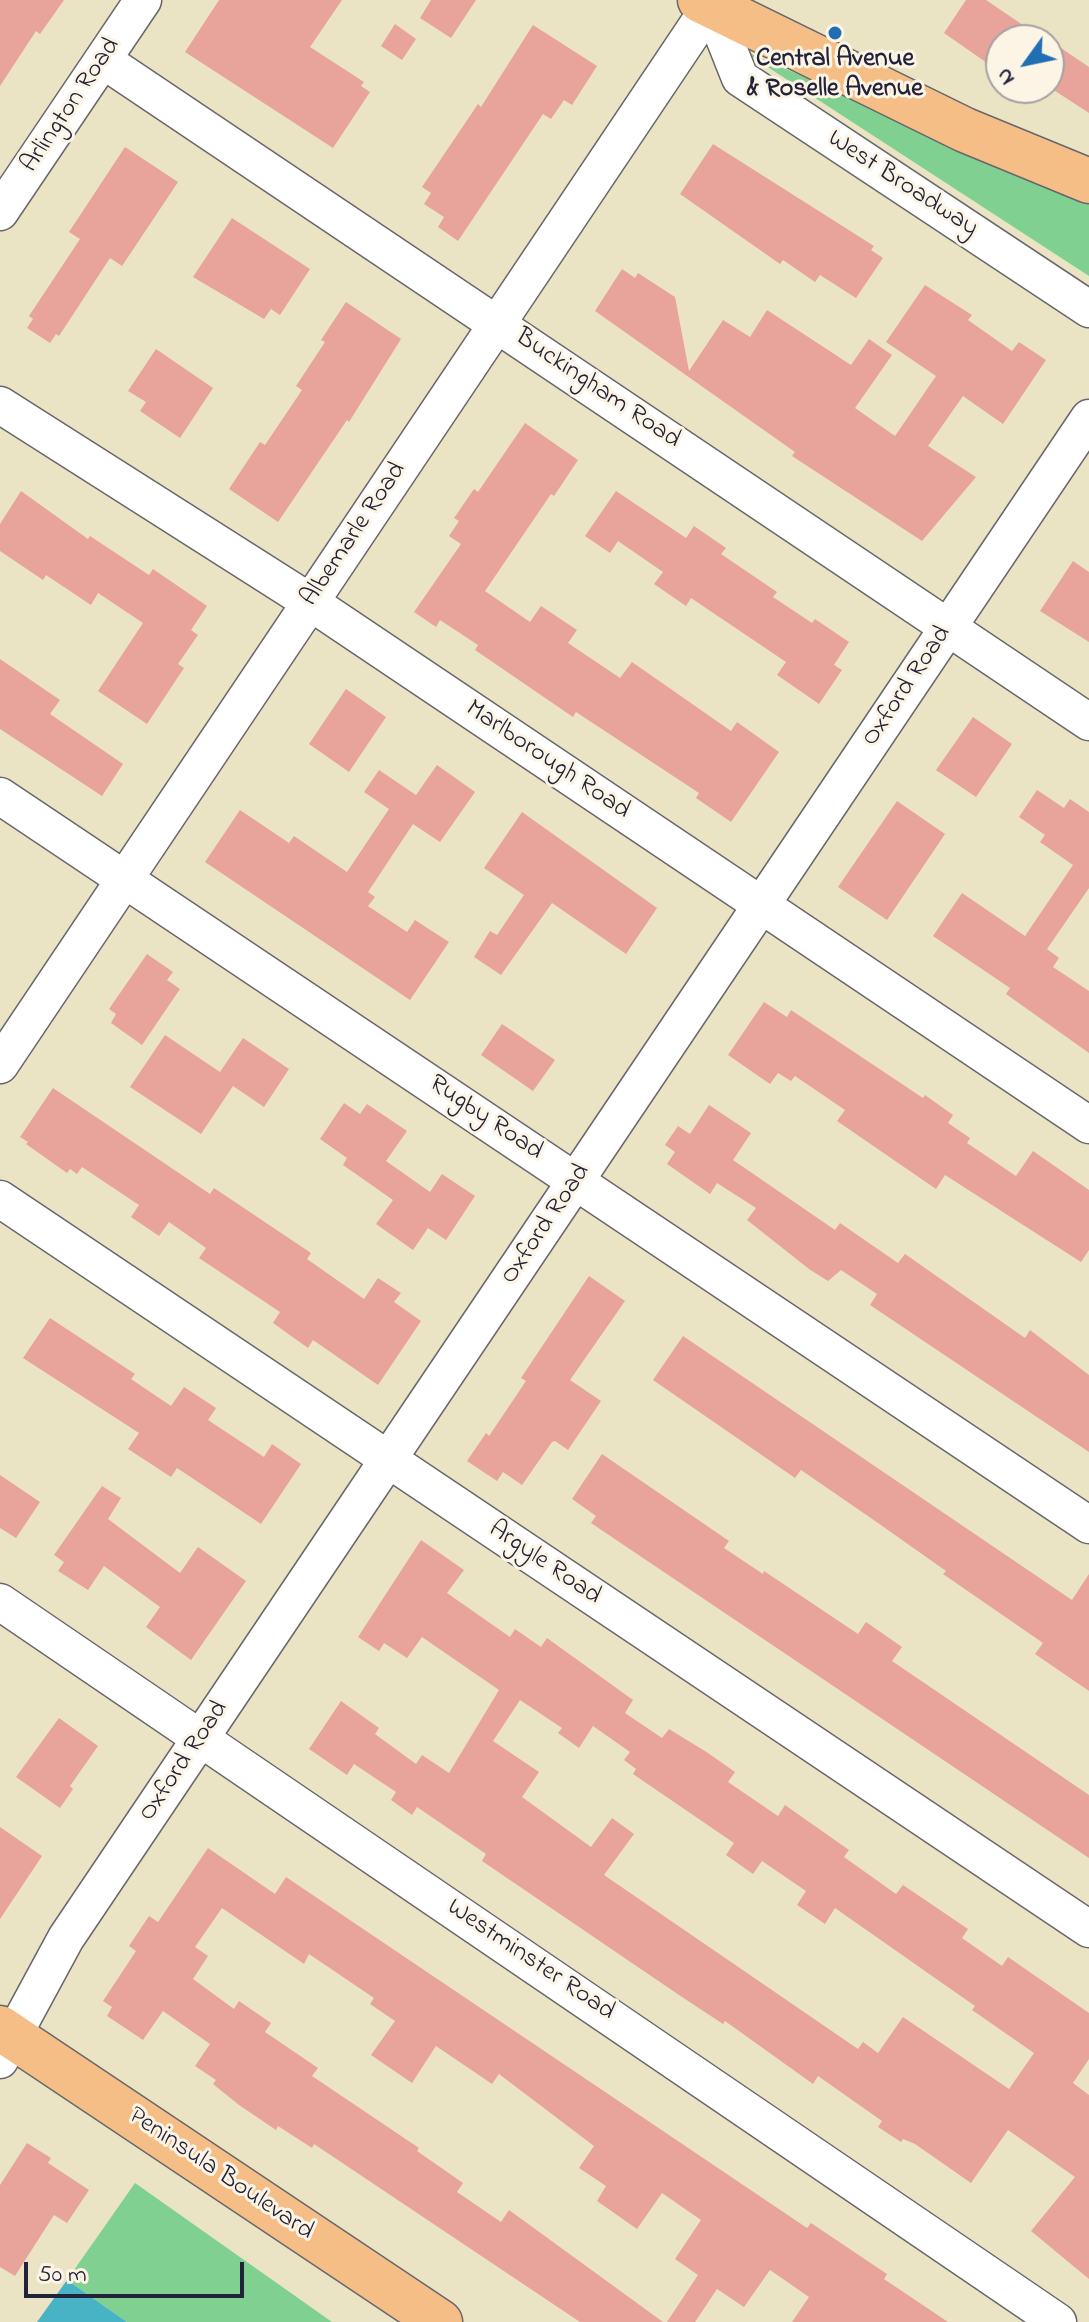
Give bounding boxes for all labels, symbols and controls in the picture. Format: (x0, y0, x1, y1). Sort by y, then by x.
marker: Central Avenue & Roselle Avenue (826, 24, 844, 42)
north arrow (985, 24, 1065, 104)
street label: Arlington Road (16, 33, 128, 179)
place label: Central Avenue & Roselle Avenue (747, 45, 923, 106)
text: N (989, 61, 1024, 91)
street label: West Broadway (821, 125, 983, 245)
street label: Buckingham Road (508, 323, 686, 457)
street label: Albemarle Road (295, 457, 415, 613)
street label: Oxford Road (856, 621, 960, 753)
street label: Marlborough Road (459, 694, 635, 828)
street label: Rugby Road (422, 1069, 548, 1169)
street label: Oxford Road (495, 1159, 599, 1291)
street label: Argyle Road (482, 1515, 606, 1613)
street label: Oxford Road (133, 1696, 237, 1828)
street label: Westminster Road (440, 1893, 620, 2029)
street label: Peninsula Boulevard (121, 2101, 319, 2249)
scale bar (28, 2246, 248, 2296)
text: 50 m (38, 2258, 87, 2293)

